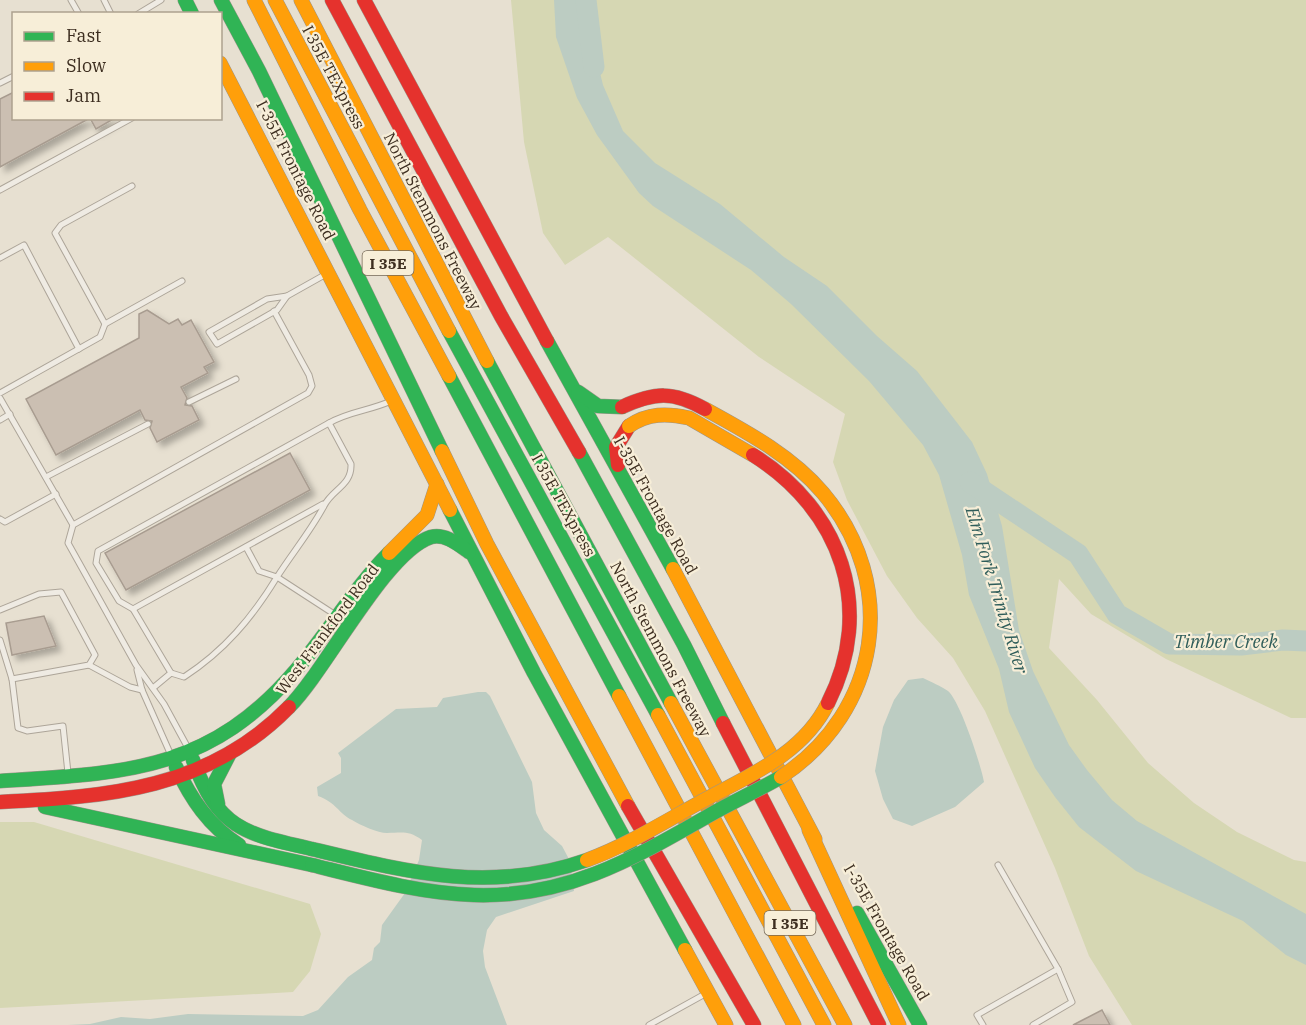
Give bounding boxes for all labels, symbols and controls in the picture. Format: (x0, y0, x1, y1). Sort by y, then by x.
legend (12, 12, 222, 120)
street label: I 35E TEXpress (298, 22, 370, 132)
text: Fast (66, 24, 101, 47)
text: Slow (66, 54, 106, 77)
text: Jam (66, 84, 101, 107)
street label: I-35E Frontage Road (252, 97, 340, 244)
street label: North Stemmons Freeway (380, 129, 487, 313)
road number: I 35E (362, 251, 414, 275)
street label: I-35E Frontage Road (610, 433, 702, 578)
street label: I 35E TEXpress (527, 450, 601, 560)
water label: Elm Fork Trinity River (960, 503, 1034, 677)
street label: North Stemmons Freeway (606, 558, 716, 741)
street label: West Frankford Road (271, 559, 383, 698)
water label: Timber Creek (1174, 630, 1279, 653)
street label: I-35E Frontage Road (840, 860, 934, 1004)
road number: I 35E (764, 911, 816, 935)

